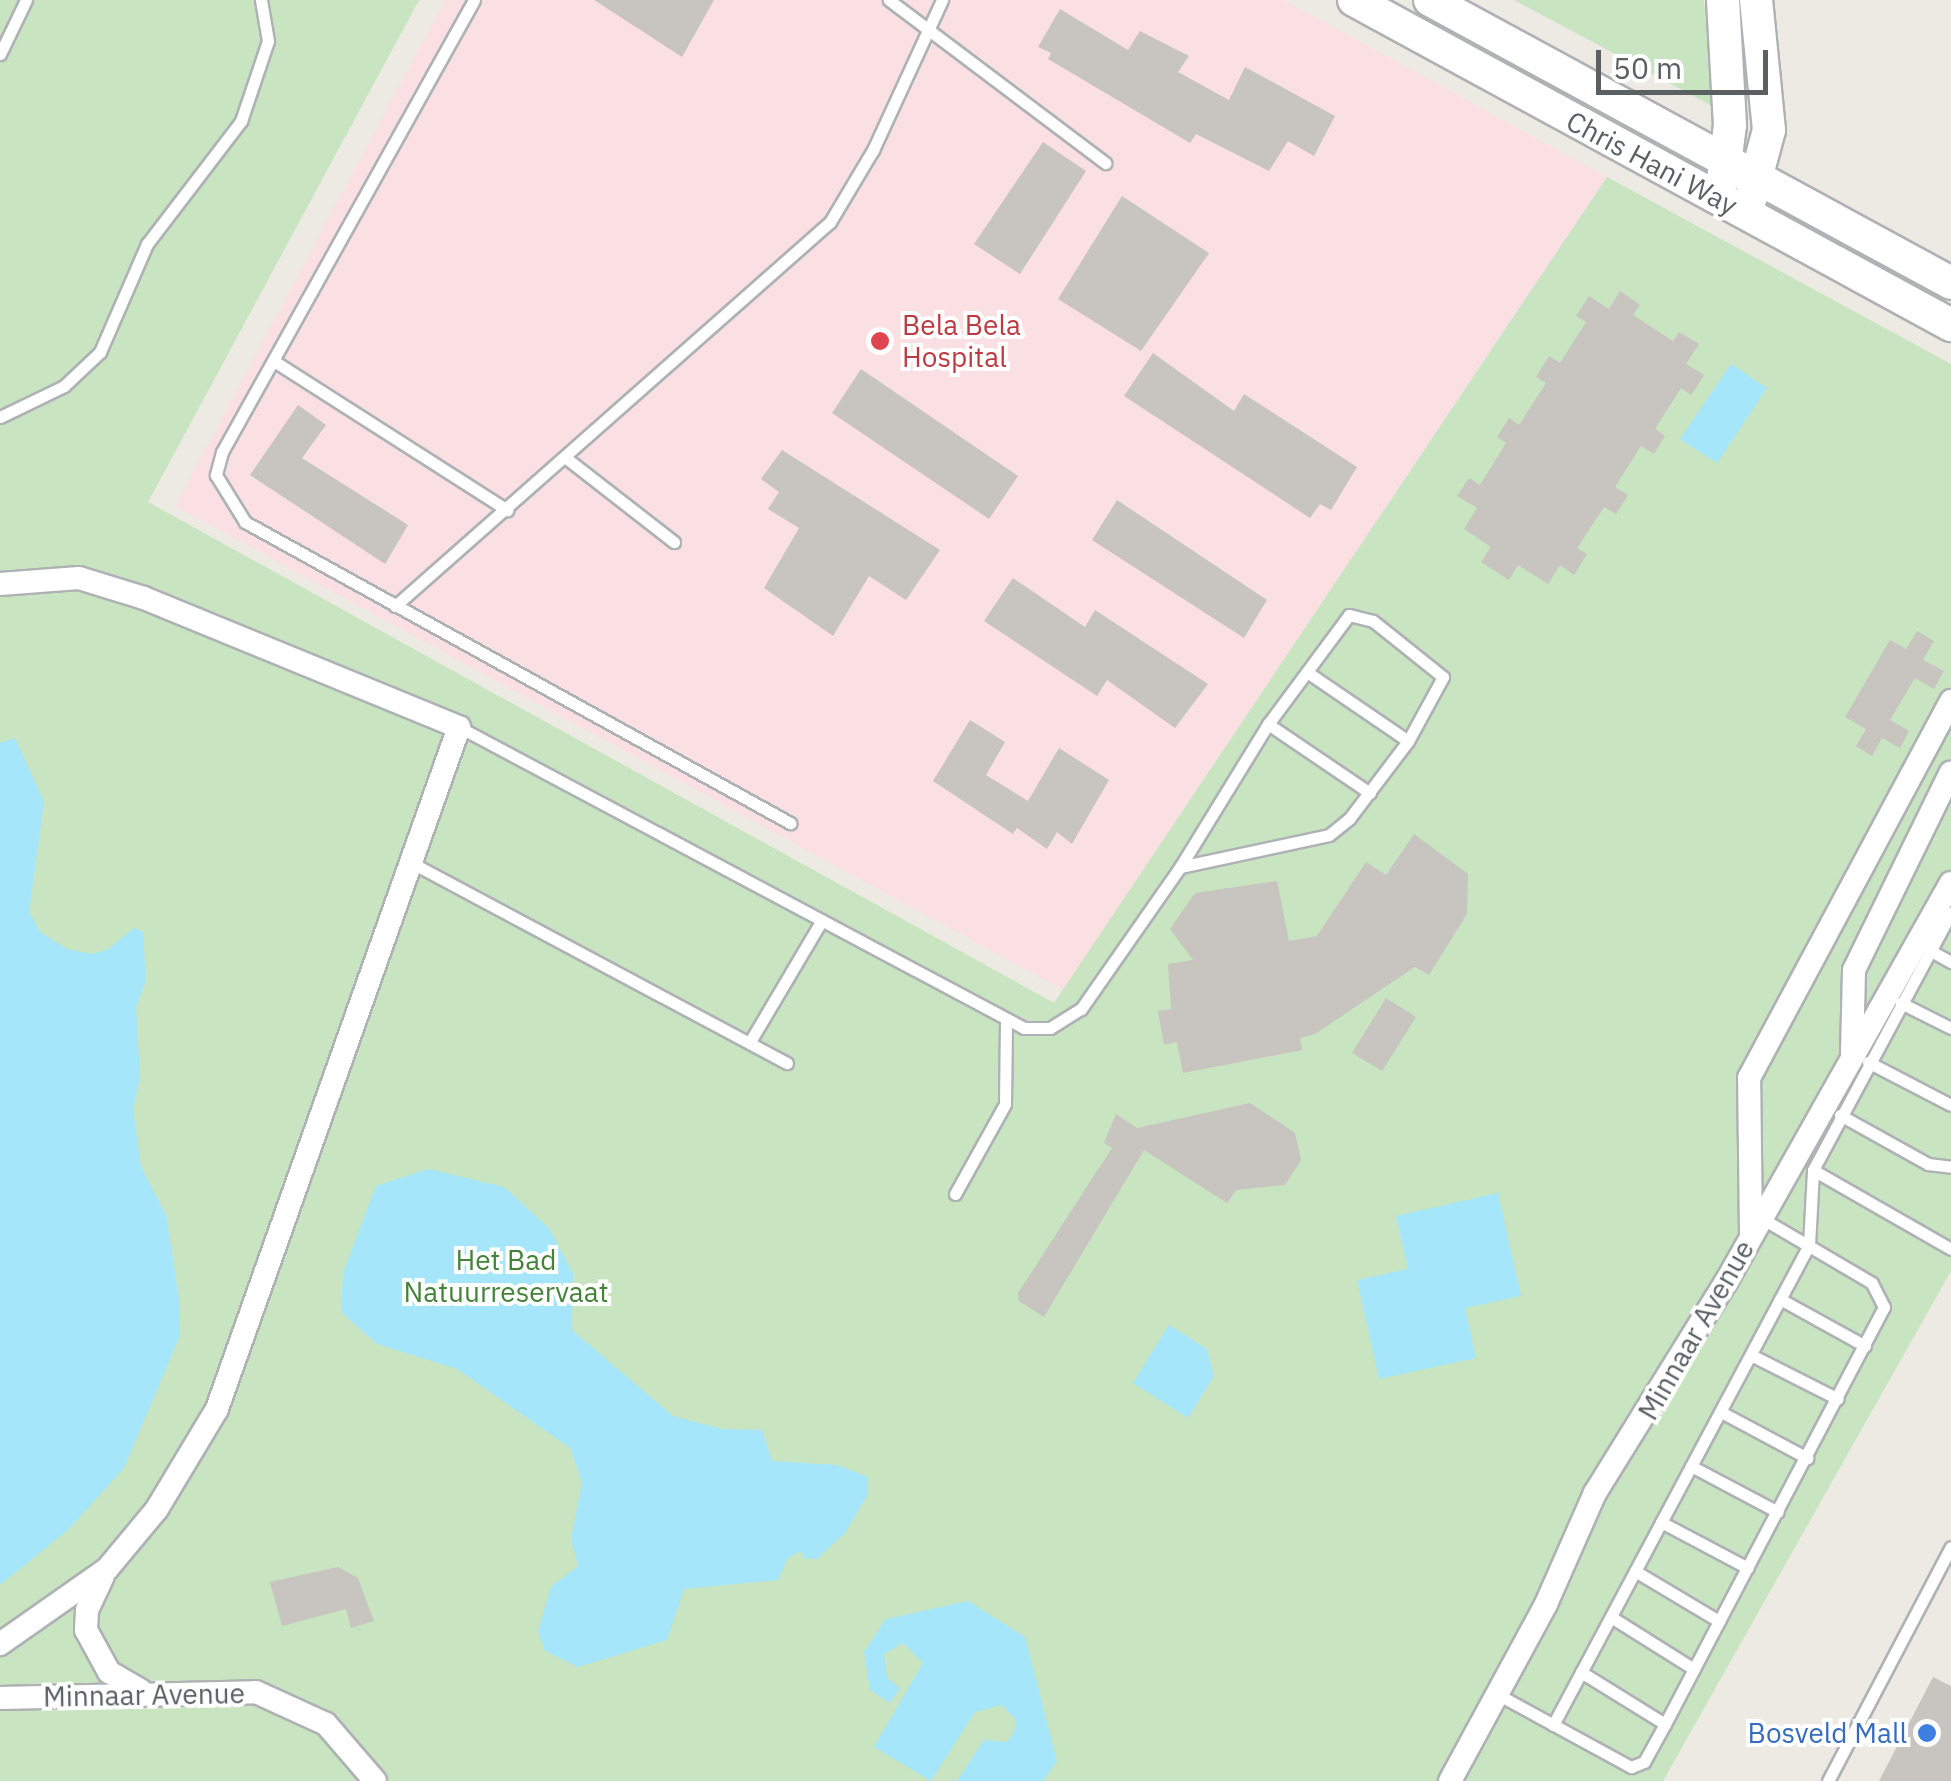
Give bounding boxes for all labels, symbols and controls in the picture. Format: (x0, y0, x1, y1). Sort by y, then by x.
scale bar (1601, 30, 1774, 92)
text: 50 m (1613, 48, 1682, 87)
street label: Chris Hani Way (1561, 104, 1743, 222)
place label: Bela Bela Hospital (902, 308, 1021, 374)
marker: Bela Bela Hospital (867, 328, 893, 354)
street label: Minnaar Avenue (1631, 1234, 1761, 1426)
park label: Het Bad Natuurreservaat (404, 1243, 608, 1309)
street label: Minnaar Avenue (43, 1676, 245, 1714)
place label: Bosveld Mall (1748, 1716, 1907, 1750)
marker: Bosveld Mall (1916, 1722, 1938, 1744)

